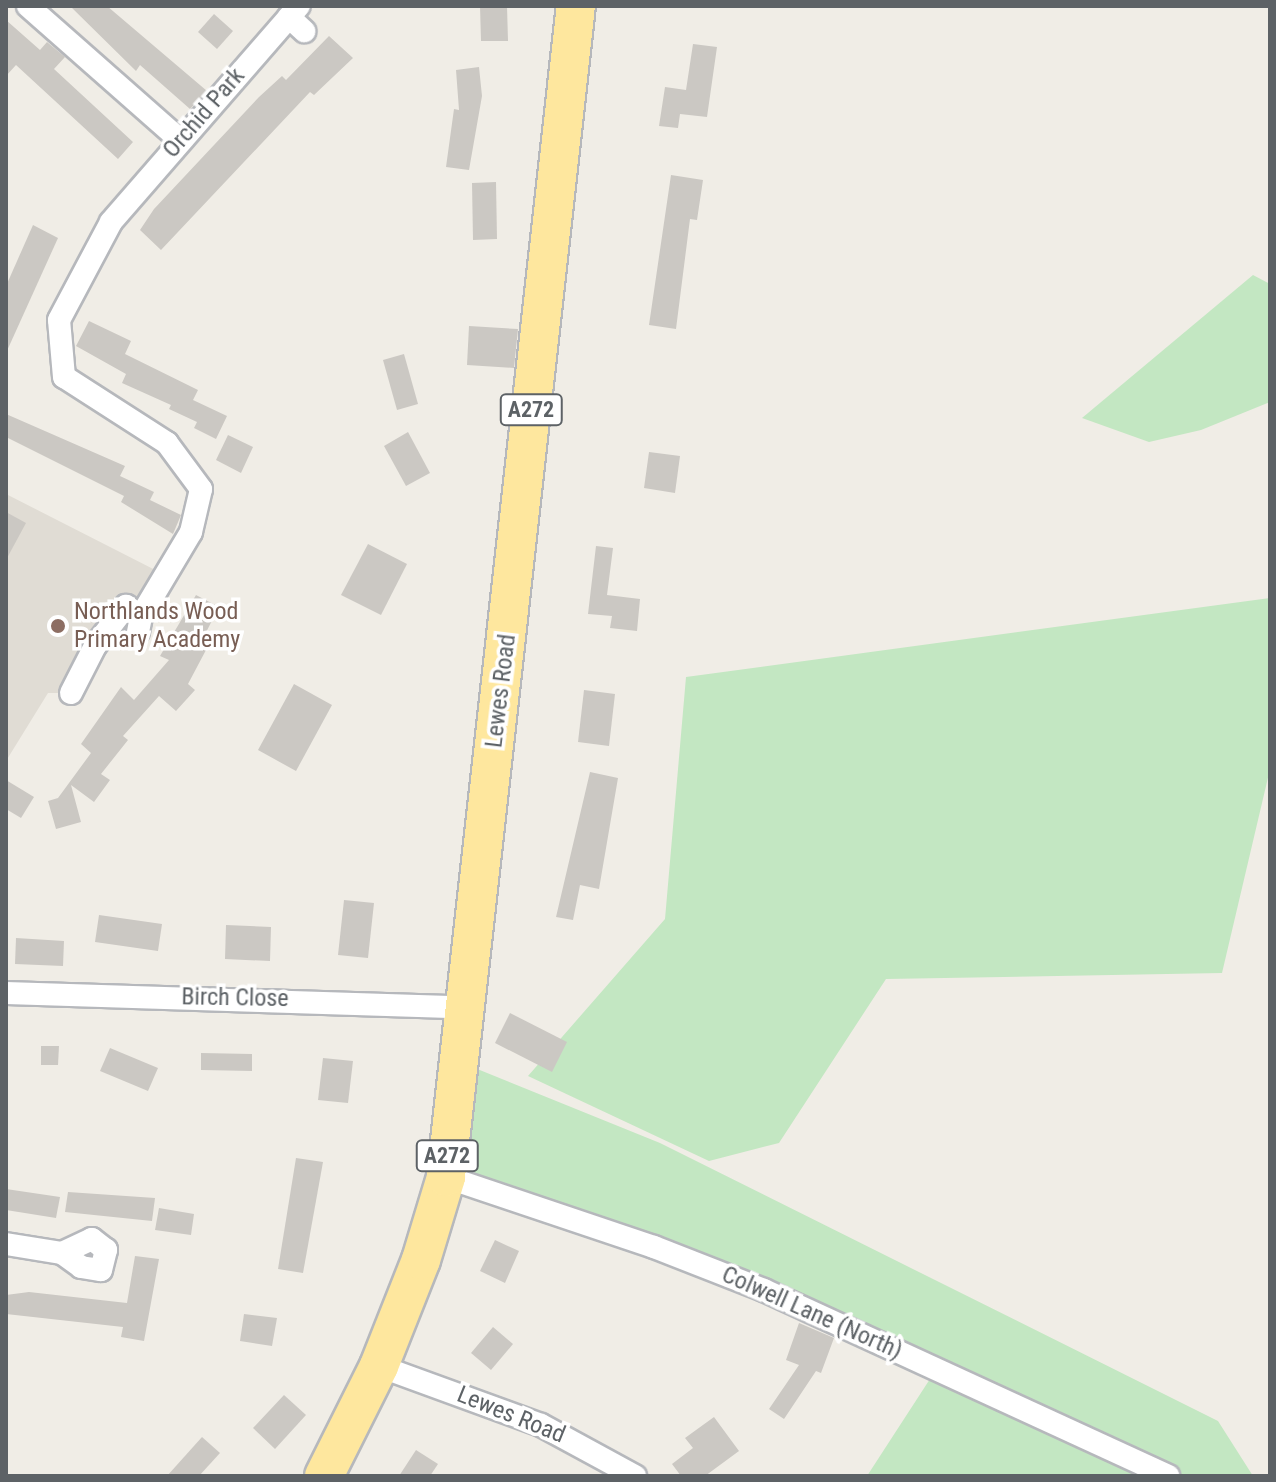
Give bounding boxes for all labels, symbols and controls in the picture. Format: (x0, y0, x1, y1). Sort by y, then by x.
street label: Orchid Park (157, 62, 251, 164)
road number: A272 (499, 392, 563, 428)
place label: Northlands Wood Primary Academy (74, 598, 240, 654)
marker: Northlands Wood Primary Academy (49, 617, 67, 635)
street label: Lewes Road (480, 633, 522, 749)
street label: Birch Close (181, 983, 289, 1013)
road number: A272 (415, 1138, 479, 1174)
street label: Colwell Lane (North) (717, 1260, 907, 1366)
street label: Lewes Road (453, 1380, 569, 1450)

